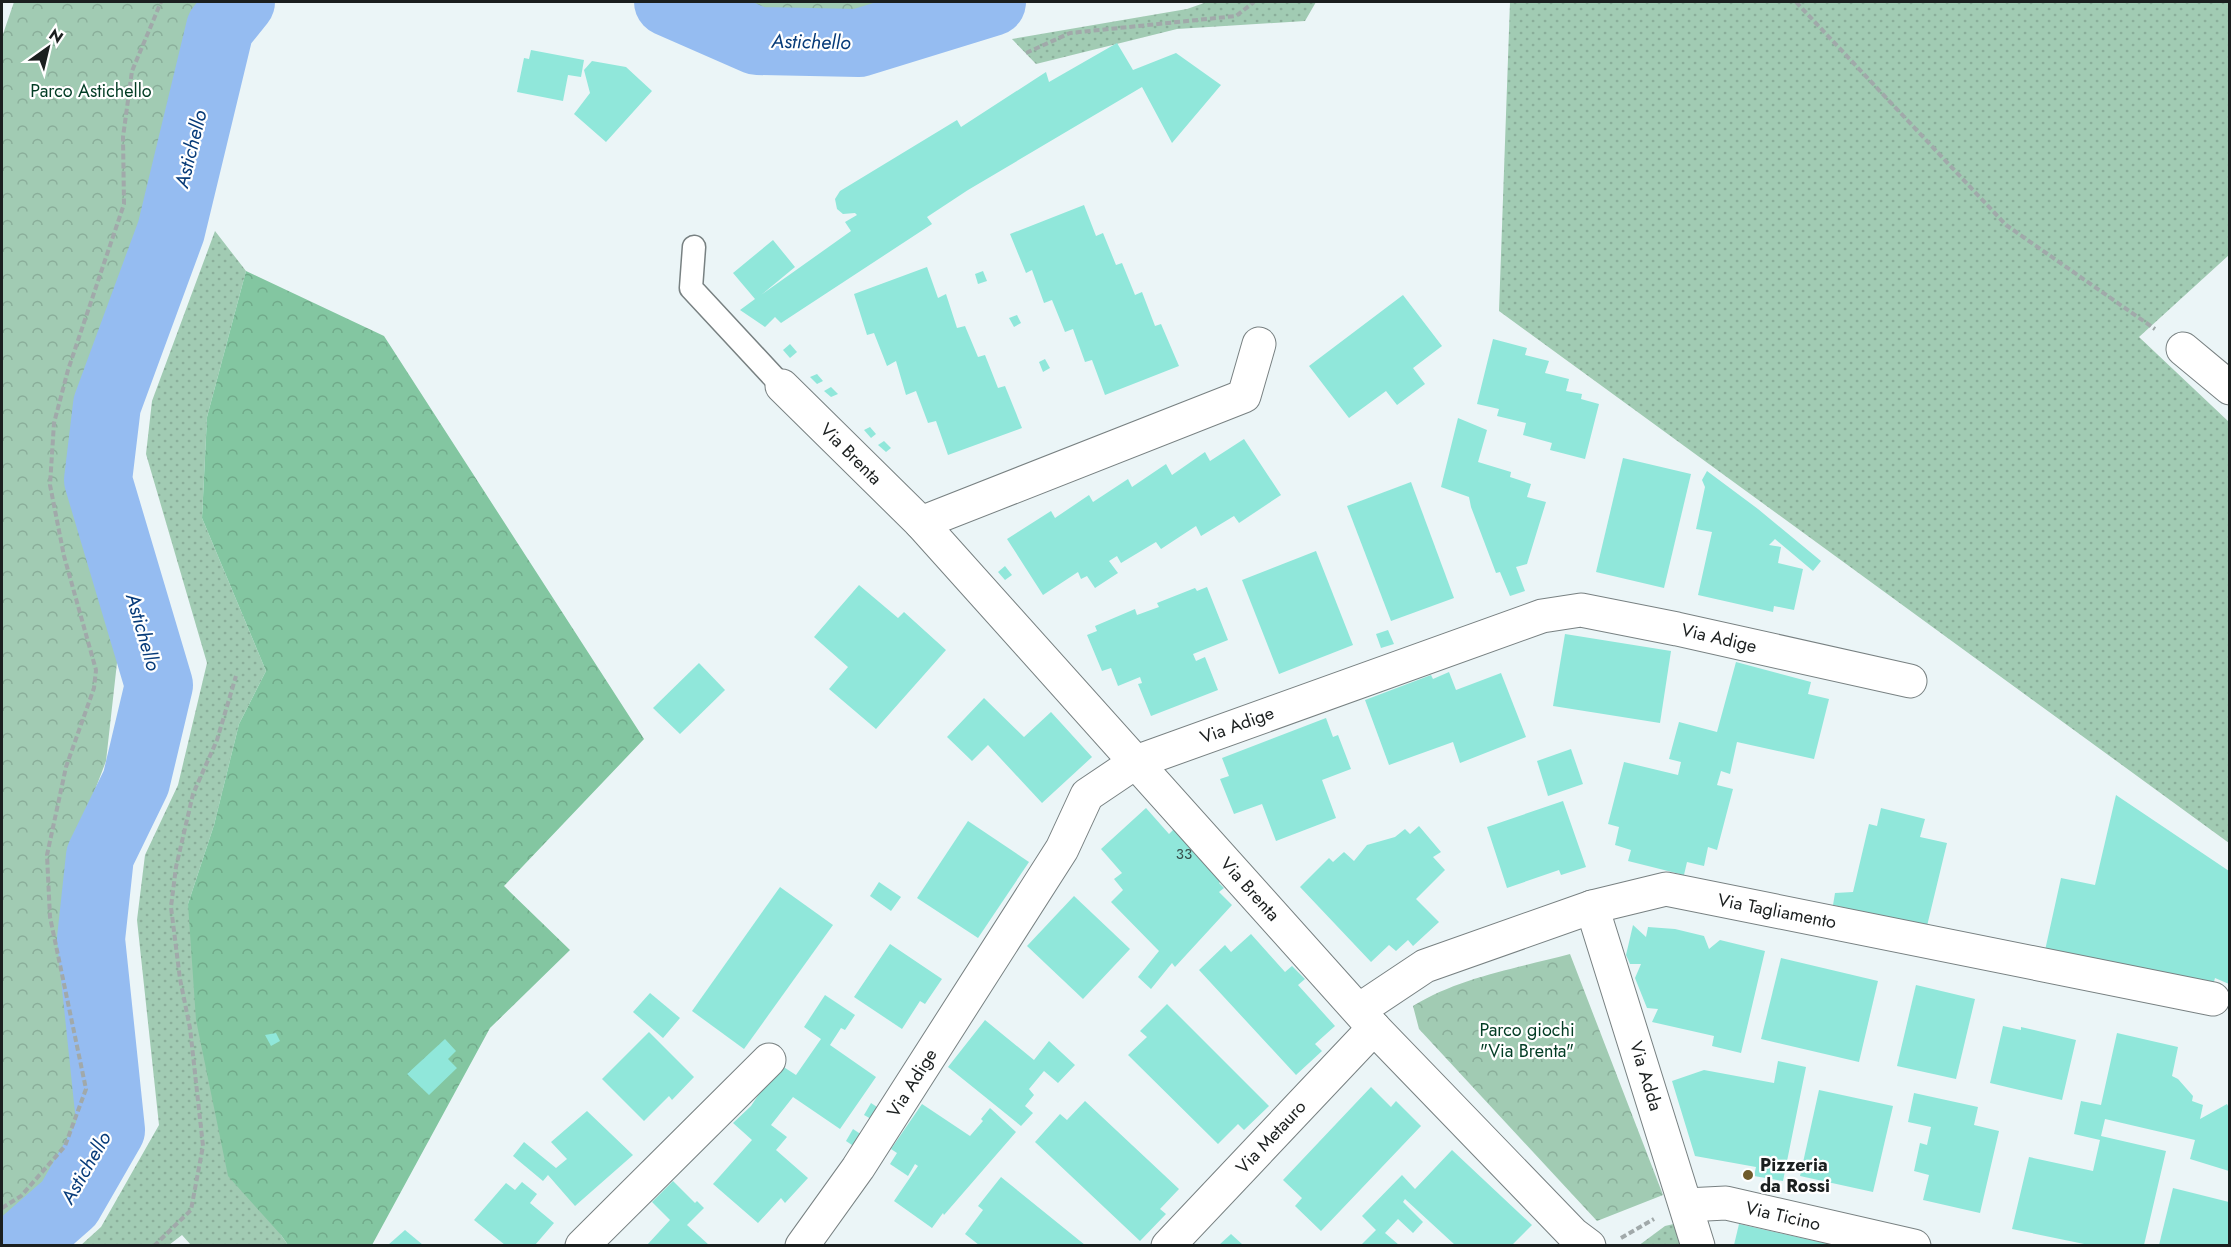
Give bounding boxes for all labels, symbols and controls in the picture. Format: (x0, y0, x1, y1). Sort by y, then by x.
north arrow (18, 18, 78, 78)
text: N (44, 23, 68, 49)
water label: Astichello (770, 27, 851, 57)
park label: Parco Astichello (30, 78, 152, 104)
water label: Astichello (167, 107, 215, 192)
street label: Via Brenta (814, 417, 888, 491)
water label: Astichello (118, 589, 168, 674)
street label: Via Adige (1679, 617, 1759, 659)
street label: Via Adige (1196, 700, 1278, 750)
house number: 33 (1176, 843, 1192, 865)
street label: Via Brenta (1214, 851, 1286, 927)
street label: Via Tagliamento (1715, 887, 1839, 935)
park label: Parco giochi "Via Brenta" (1479, 1017, 1575, 1064)
street label: Via Adda (1623, 1038, 1669, 1114)
street label: Via Adige (881, 1043, 943, 1123)
street label: Via Metauro (1230, 1094, 1312, 1180)
water label: Astichello (53, 1126, 119, 1210)
place label: Pizzeria da Rossi (1760, 1152, 1830, 1199)
marker: Pizzeria da Rossi (1741, 1168, 1755, 1182)
street label: Via Ticino (1743, 1195, 1823, 1237)

